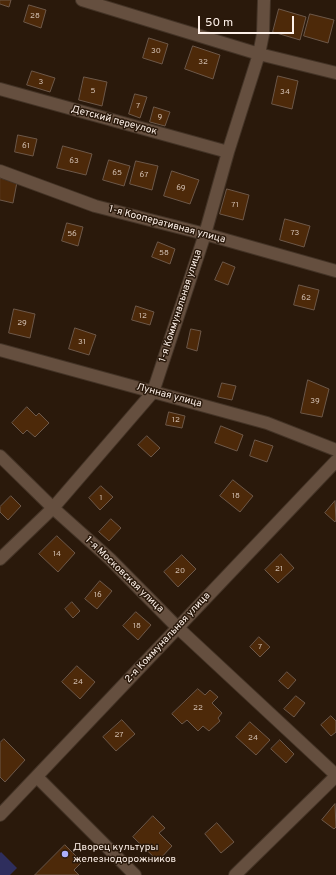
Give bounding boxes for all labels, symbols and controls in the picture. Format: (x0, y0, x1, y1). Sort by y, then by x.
scale bar (200, 8, 296, 34)
house number: 28 (30, 11, 40, 21)
text: 50 m (205, 15, 233, 31)
house number: 30 (151, 46, 161, 56)
house number: 32 (198, 57, 208, 67)
house number: 3 (39, 77, 43, 87)
house number: 5 (91, 86, 95, 96)
house number: 34 (280, 87, 290, 97)
house number: 7 (136, 101, 140, 111)
street label: Детский переулок (70, 104, 158, 138)
house number: 9 (158, 112, 162, 122)
house number: 61 (22, 141, 30, 151)
house number: 63 (69, 156, 79, 166)
house number: 65 (112, 168, 122, 178)
house number: 67 (140, 170, 148, 180)
house number: 69 (176, 183, 186, 193)
house number: 71 (231, 200, 239, 210)
street label: 1-я Кооперативная улица (107, 204, 227, 246)
house number: 73 (291, 228, 299, 238)
house number: 56 (67, 229, 77, 239)
street label: 1-я Коммунальная улица (157, 248, 205, 364)
house number: 58 (159, 248, 169, 258)
house number: 62 (301, 293, 311, 303)
house number: 12 (139, 311, 147, 321)
house number: 29 (17, 318, 27, 328)
house number: 31 (78, 337, 86, 347)
street label: Лунная улица (135, 382, 203, 410)
house number: 39 (310, 396, 320, 406)
house number: 12 (172, 415, 180, 425)
house number: 18 (232, 491, 240, 501)
house number: 1 (100, 493, 102, 503)
street label: 1-я Московская улица (82, 534, 166, 616)
house number: 14 (53, 549, 61, 559)
house number: 21 (275, 564, 283, 574)
house number: 20 (175, 566, 185, 576)
house number: 16 (94, 590, 102, 600)
street label: 2-я Коммунальная улица (123, 590, 213, 686)
house number: 18 (133, 621, 141, 631)
house number: 7 (258, 642, 262, 652)
house number: 24 (73, 677, 83, 687)
house number: 22 (193, 703, 203, 713)
house number: 27 (115, 730, 123, 740)
house number: 24 (248, 733, 258, 743)
place label: Дворец культуры железнодорожников (73, 842, 176, 866)
marker: Дворец культуры железнодорожников (60, 849, 70, 859)

